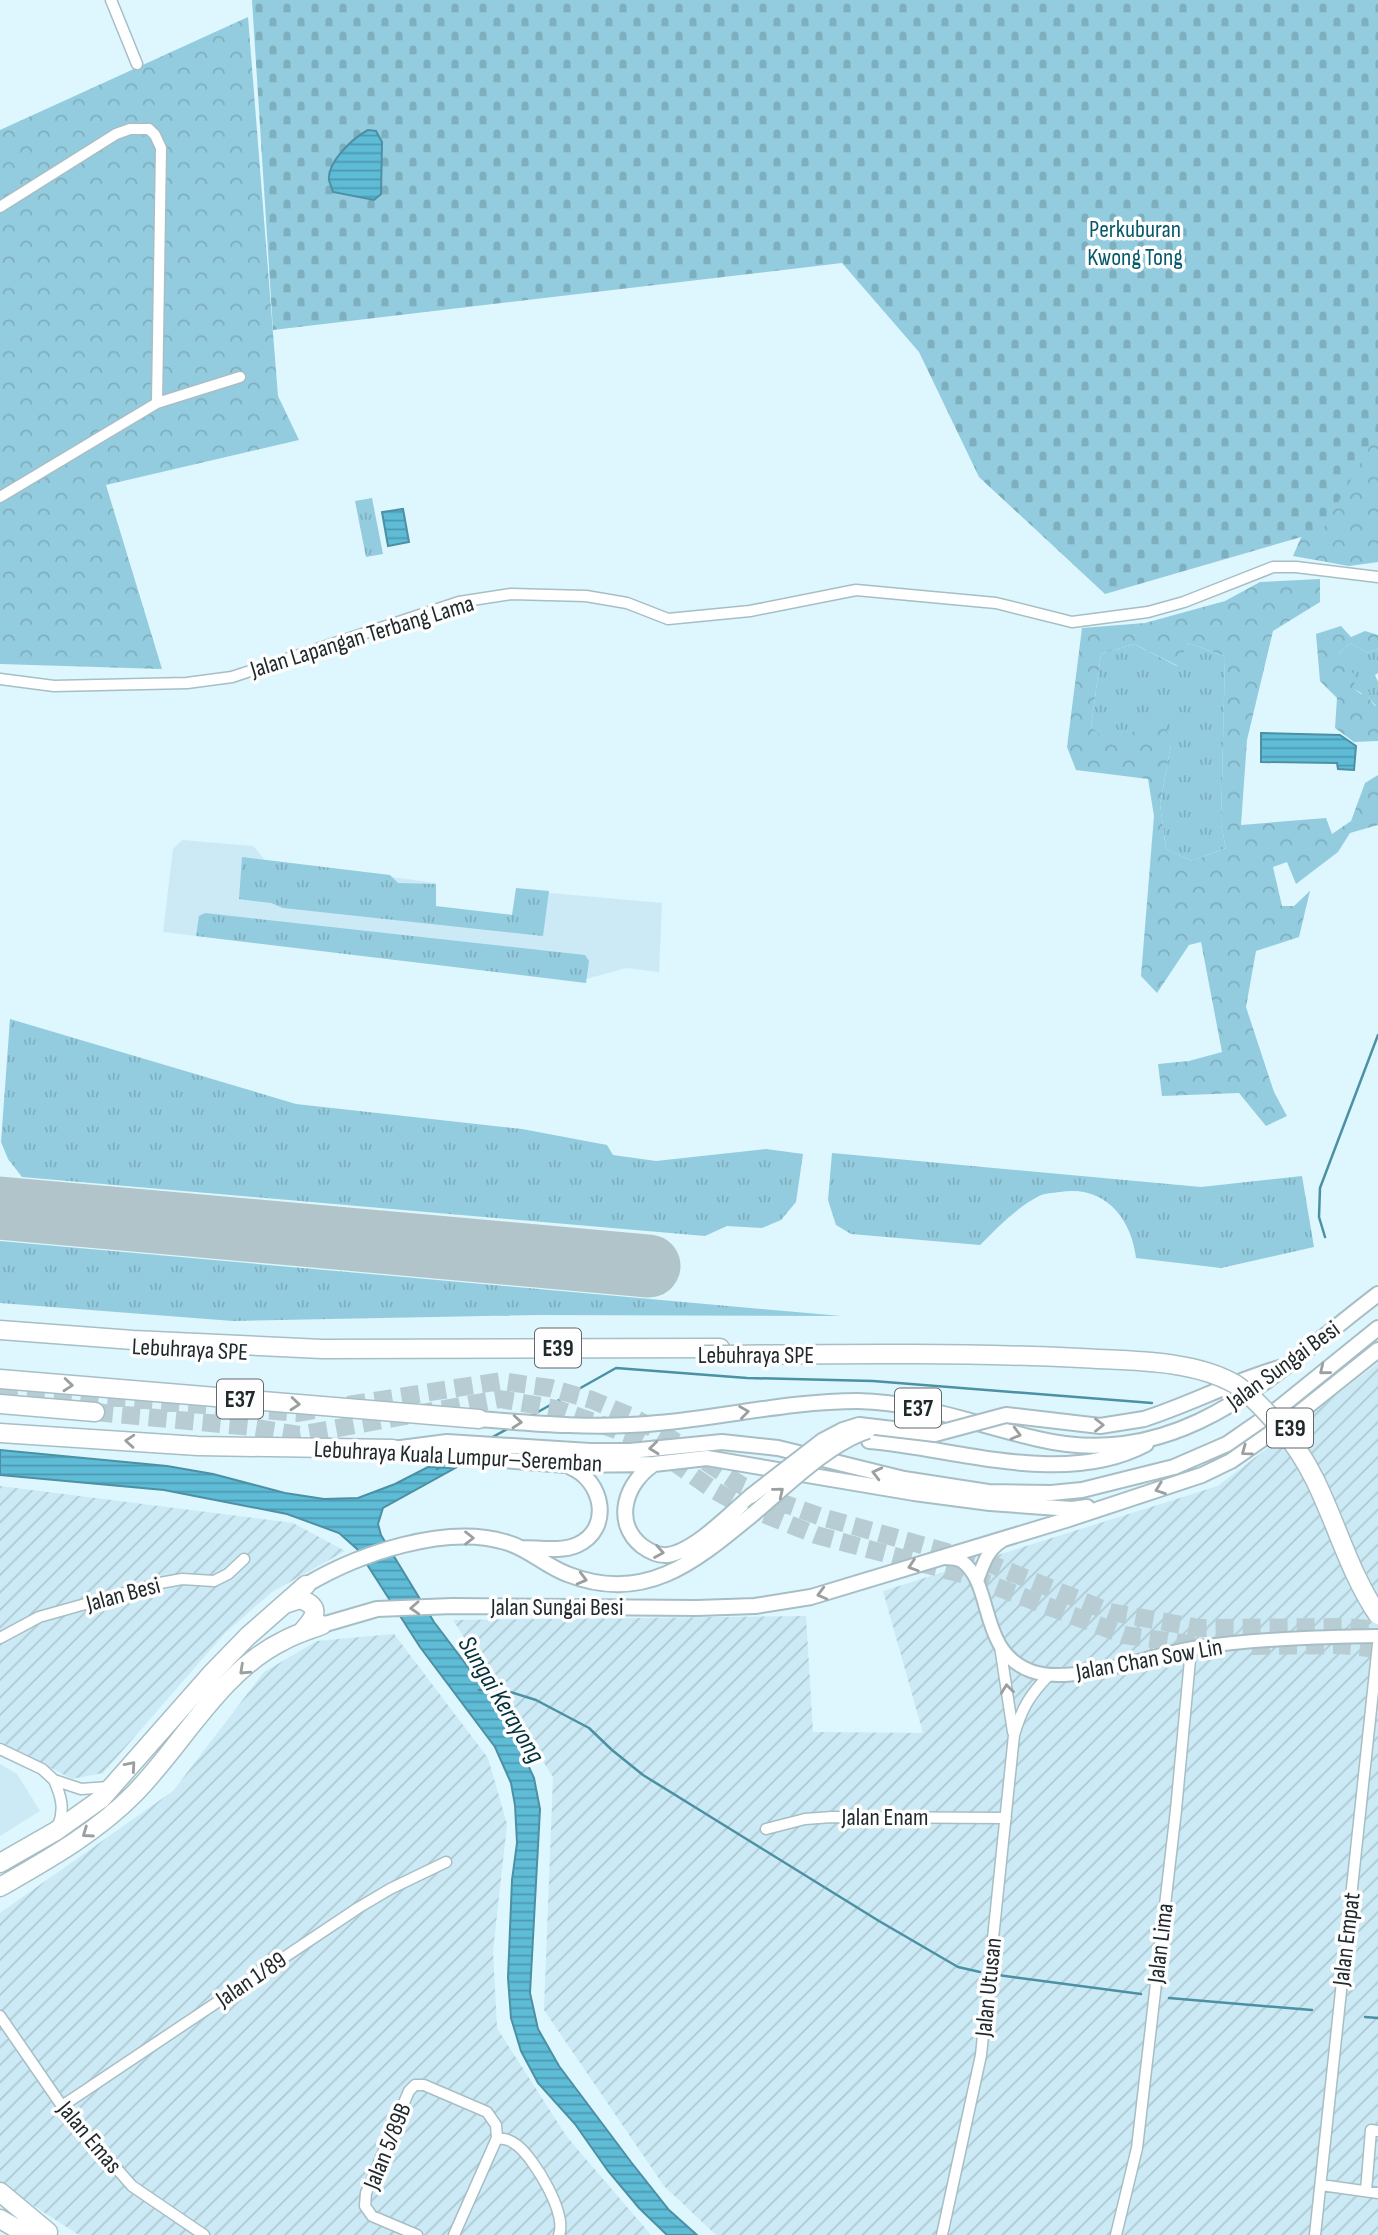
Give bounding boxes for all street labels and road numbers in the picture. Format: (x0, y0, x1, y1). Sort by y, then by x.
street label: Jalan Lapangan Terbang Lama (246, 589, 478, 685)
street label: Jalan Sungai Besi (1220, 1315, 1346, 1417)
road number: E39 (535, 1329, 581, 1368)
street label: Lebuhraya SPE (131, 1332, 249, 1367)
street label: Lebuhraya SPE (698, 1341, 814, 1370)
road number: E37 (217, 1380, 263, 1418)
road number: E37 (895, 1388, 941, 1428)
road number: E39 (1267, 1408, 1313, 1448)
street label: Lebuhraya Kuala Lumpur–Seremban (313, 1434, 603, 1479)
street label: Jalan Besi (82, 1571, 163, 1619)
street label: Jalan Sungai Besi (490, 1593, 623, 1622)
street label: Jalan Chan Sow Lin (1073, 1632, 1225, 1687)
street label: Jalan Enam (841, 1803, 928, 1832)
street label: Jalan Empat (1326, 1891, 1367, 1988)
street label: Jalan Lima (1141, 1902, 1180, 1985)
street label: Jalan Utusan (969, 1936, 1008, 2039)
street label: Jalan 1/89 (210, 1945, 292, 2014)
street label: Jalan Emas (51, 2095, 128, 2179)
street label: Jalan 5/89B (357, 2099, 418, 2194)

